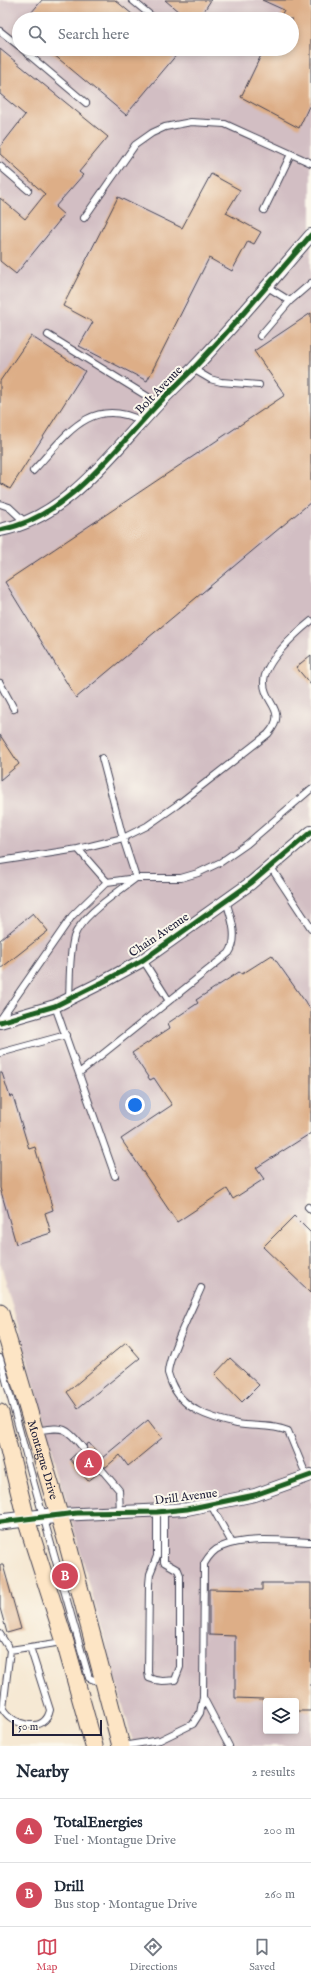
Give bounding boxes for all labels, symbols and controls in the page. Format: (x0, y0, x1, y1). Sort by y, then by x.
search box (12, 12, 299, 56)
icon: search (26, 23, 48, 45)
text: Search here (58, 25, 129, 44)
street label: Bolt Avenue (132, 362, 186, 417)
street label: Chain Avenue (126, 909, 192, 961)
your location (125, 1095, 145, 1115)
street label: Montague Drive (24, 1418, 62, 1502)
pin: A (76, 1448, 102, 1478)
street label: Drill Avenue (154, 1486, 219, 1508)
pin: B (52, 1561, 78, 1591)
map controls (263, 1698, 299, 1734)
button: layers (263, 1698, 299, 1734)
scale bar (12, 1718, 102, 1737)
text: 50 m (18, 1720, 38, 1734)
text: Nearby (16, 1762, 69, 1783)
text: 2 results (251, 1764, 295, 1781)
text: TotalEnergies (54, 1813, 142, 1832)
text: A (25, 1822, 33, 1839)
text: 200 m (263, 1822, 295, 1839)
text: Fuel · Montague Drive (54, 1832, 176, 1849)
text: Drill (54, 1877, 84, 1896)
text: B (25, 1886, 33, 1903)
text: 260 m (264, 1886, 295, 1903)
text: Bus stop · Montague Drive (54, 1896, 197, 1913)
tab: Map (36, 1936, 58, 1974)
tab: Directions (130, 1936, 177, 1974)
tab: Saved (249, 1936, 275, 1974)

